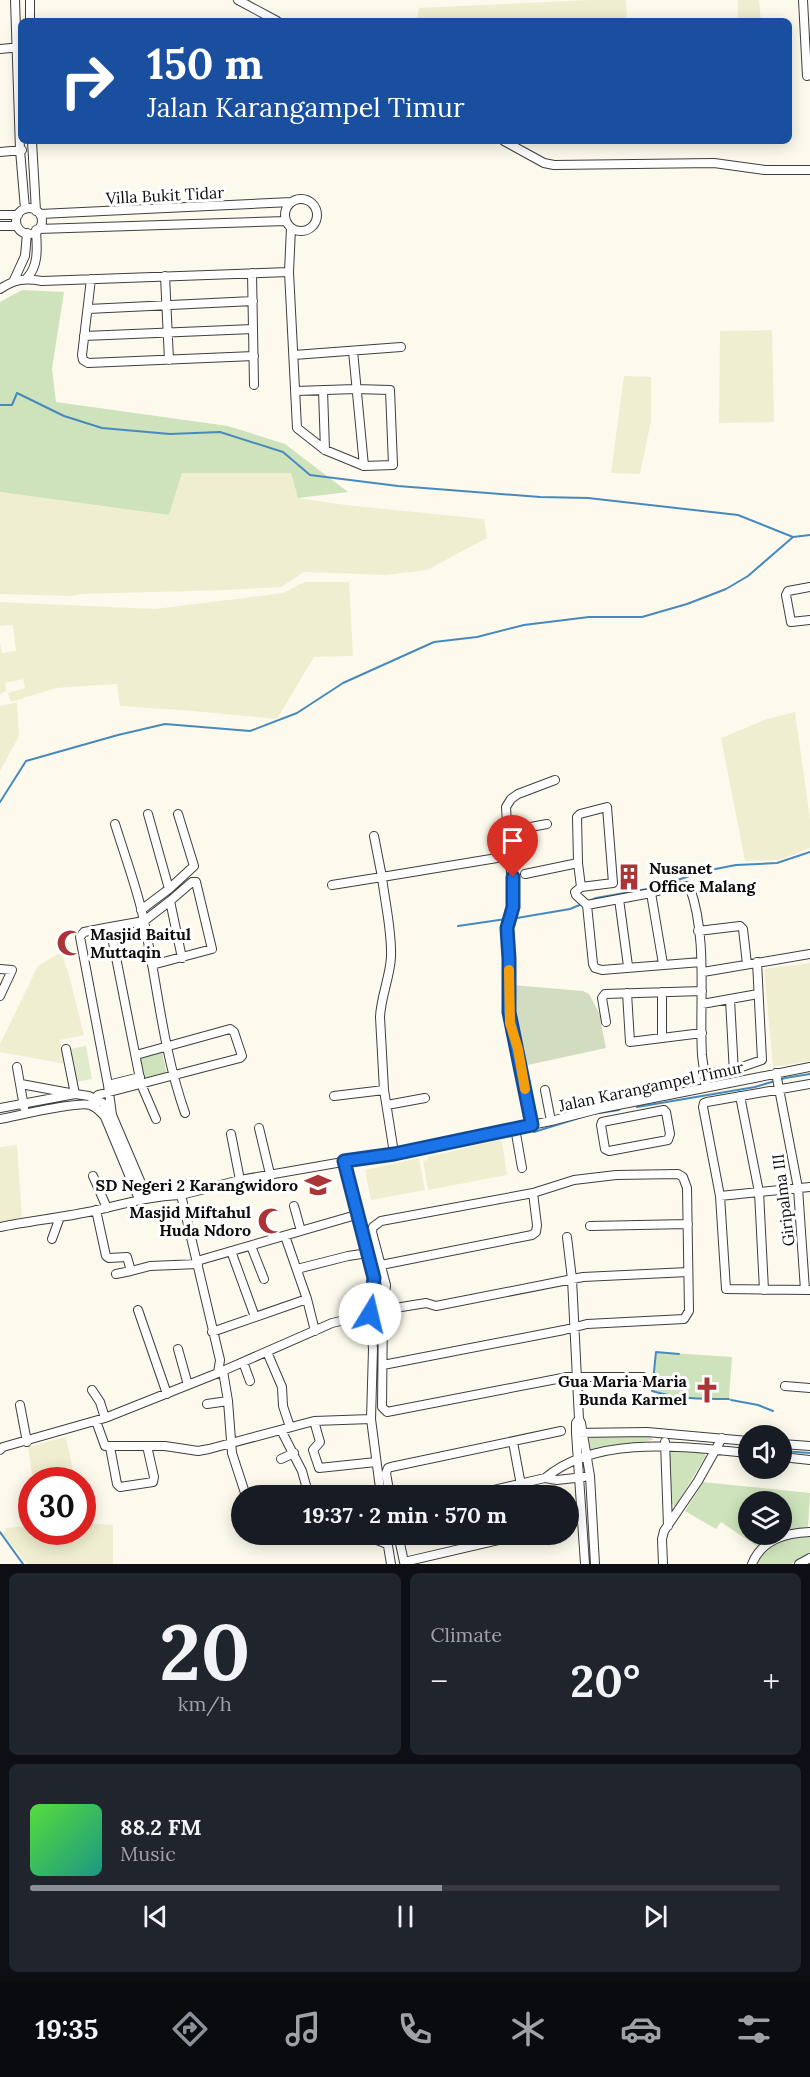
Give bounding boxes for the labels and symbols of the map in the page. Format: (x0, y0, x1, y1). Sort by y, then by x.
street label: Villa Bukit Tidar (104, 182, 225, 208)
pin (487, 815, 538, 877)
place label: Nusanet Office Malang (649, 858, 756, 896)
building icon: Nusanet Office Malang (614, 862, 644, 892)
place label: Masjid Baitul Muttaqin (90, 924, 191, 962)
mosque icon: Masjid Baitul Muttaqin (55, 928, 85, 958)
street label: Jalan Karangampel Timur (556, 1057, 745, 1116)
street label: Giripalma III (767, 1153, 799, 1247)
school or university icon: SD Negeri 2 Karangwidoro (303, 1170, 333, 1200)
place label: SD Negeri 2 Karangwidoro (96, 1175, 298, 1195)
place label: Masjid Miftahul Huda Ndoro (129, 1202, 251, 1240)
mosque icon: Masjid Miftahul Huda Ndoro (256, 1206, 286, 1236)
position arrow (338, 1282, 402, 1346)
place label: Gua Maria Maria Bunda Karmel (558, 1371, 688, 1409)
church icon: Gua Maria Maria Bunda Karmel (692, 1375, 722, 1405)
speed limit sign: 30 (18, 1467, 96, 1545)

